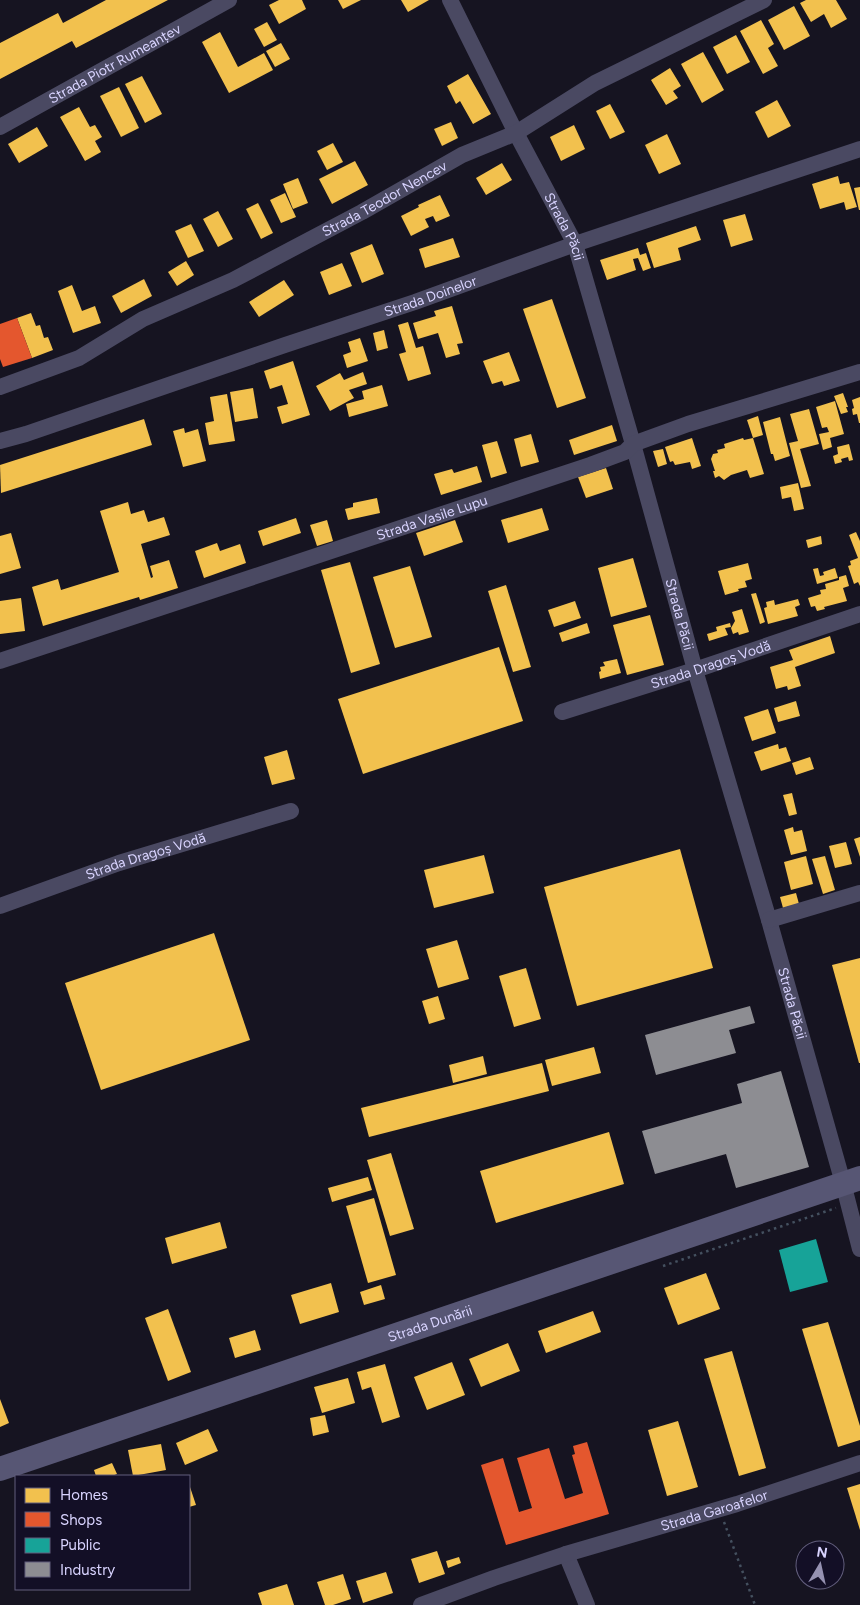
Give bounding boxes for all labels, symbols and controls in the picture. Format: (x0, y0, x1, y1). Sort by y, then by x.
street label: Strada Piotr Rumeanțev (45, 20, 184, 107)
street label: Strada Teodor Nencev (319, 157, 450, 240)
street label: Strada Păcii (541, 190, 588, 262)
street label: Strada Doinelor (382, 272, 479, 320)
street label: Strada Vasile Lupu (374, 491, 490, 544)
street label: Strada Păcii (662, 576, 698, 652)
street label: Strada Dragoș Vodă (649, 637, 773, 692)
street label: Strada Dragoș Vodă (83, 829, 208, 883)
street label: Strada Păcii (774, 965, 811, 1041)
street label: Strada Dunării (386, 1301, 475, 1346)
legend (15, 1475, 190, 1590)
text: Homes (60, 1486, 108, 1504)
street label: Strada Garoafelor (658, 1486, 770, 1534)
text: Shops (60, 1511, 102, 1529)
text: Public (60, 1536, 101, 1554)
north arrow (795, 1540, 845, 1590)
text: N (815, 1543, 829, 1562)
text: Industry (60, 1561, 115, 1579)

